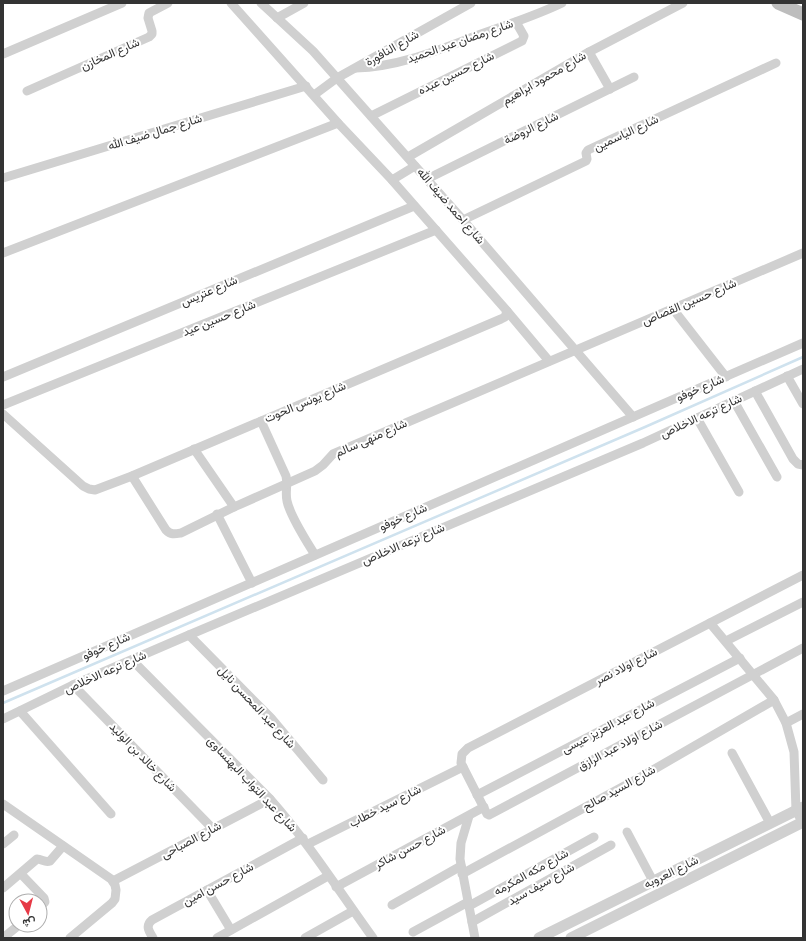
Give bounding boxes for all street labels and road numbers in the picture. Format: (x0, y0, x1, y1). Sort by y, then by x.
street label: شارع رمضان عبد الحميد (405, 15, 516, 68)
street label: شارع النافورة (362, 26, 422, 71)
street label: شارع المخازن (78, 34, 142, 75)
street label: شارع محمود ابراهيم (499, 47, 590, 109)
street label: شارع حسين عبده (415, 48, 497, 99)
street label: شارع الروضة (501, 108, 561, 149)
street label: شارع جمال ضيف الله (106, 110, 204, 155)
street label: شارع الياسمين (591, 111, 662, 156)
street label: شارع احمد ضيف الله (413, 164, 489, 248)
street label: شارع عتريس (178, 272, 240, 311)
street label: شارع حسين القصاص (639, 275, 739, 330)
street label: شارع حسين عيد (180, 296, 258, 341)
street label: شارع خوفو (674, 371, 727, 406)
street label: شارع يونس الحوت (262, 378, 349, 427)
street label: شارع ترعه الاخلاص (657, 390, 745, 443)
street label: شارع منهى سالم (332, 415, 410, 462)
street label: شارع خوفو (377, 499, 430, 536)
street label: شارع ترعه الاخلاص (359, 519, 447, 570)
street label: شارع خوفو (80, 628, 133, 665)
street label: شارع اولاد نصر (591, 643, 660, 690)
street label: شارع ترعه الاخلاص (61, 647, 149, 698)
street label: شارع عبد المحسن نايل (214, 662, 299, 752)
street label: شارع عبد العزيز عيسى (559, 695, 658, 758)
street label: شارع اولاد عبد الرازق (575, 716, 666, 775)
street label: شارع خالد بن الوليد (105, 719, 180, 796)
street label: شارع عبد التواب البهنساوى (203, 733, 300, 836)
street label: شارع السيد صالح (580, 761, 659, 815)
street label: شارع سيد خطاب (346, 781, 424, 832)
street label: شارع الصباحى (158, 817, 224, 863)
street label: شارع حسن شاكر (371, 822, 449, 874)
street label: شارع مكه المكرمه (491, 845, 572, 900)
street label: شارع العروبه (641, 852, 702, 893)
street label: شارع حسن امين (180, 859, 257, 910)
street label: شارع سيف سيد (505, 859, 578, 910)

